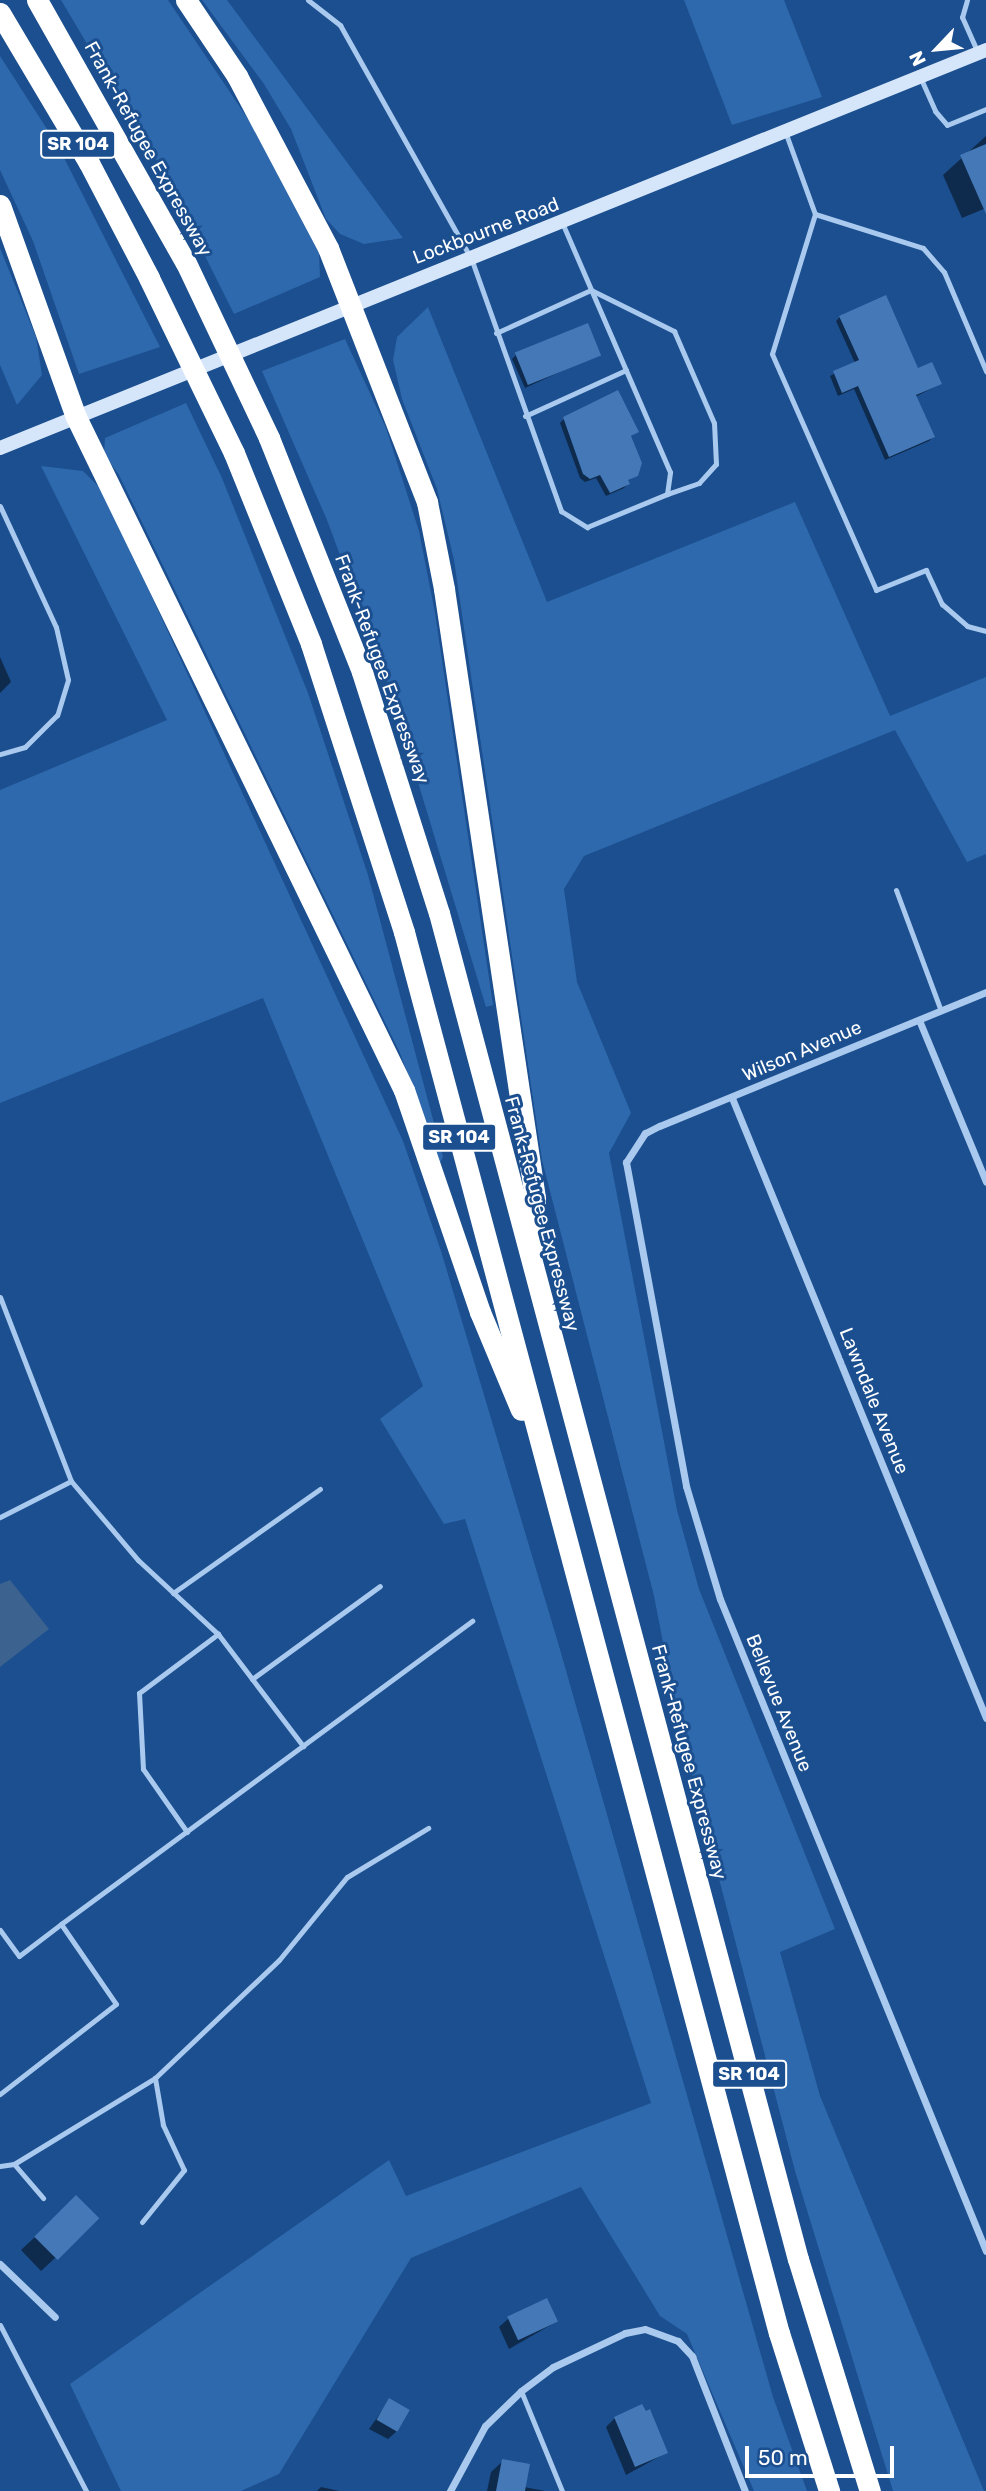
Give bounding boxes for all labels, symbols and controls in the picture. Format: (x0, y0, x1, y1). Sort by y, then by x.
north arrow (902, 14, 972, 84)
street label: Frank-Refugee Expressway (79, 37, 217, 261)
text: N (904, 47, 931, 70)
road number: SR 104 (40, 130, 116, 159)
street label: Lockbourne Road (410, 193, 562, 269)
street label: Frank-Refugee Expressway (330, 551, 434, 787)
street label: Wilson Avenue (739, 1016, 865, 1086)
street label: Frank-Refugee Expressway (500, 1094, 584, 1334)
road number: SR 104 (420, 1122, 498, 1152)
street label: Lawndale Avenue (834, 1324, 914, 1478)
street label: Bellevue Avenue (741, 1631, 817, 1775)
street label: Frank-Refugee Expressway (647, 1642, 731, 1882)
road number: SR 104 (710, 2060, 788, 2088)
scale bar (748, 2432, 897, 2476)
text: 50 m (758, 2445, 808, 2470)

